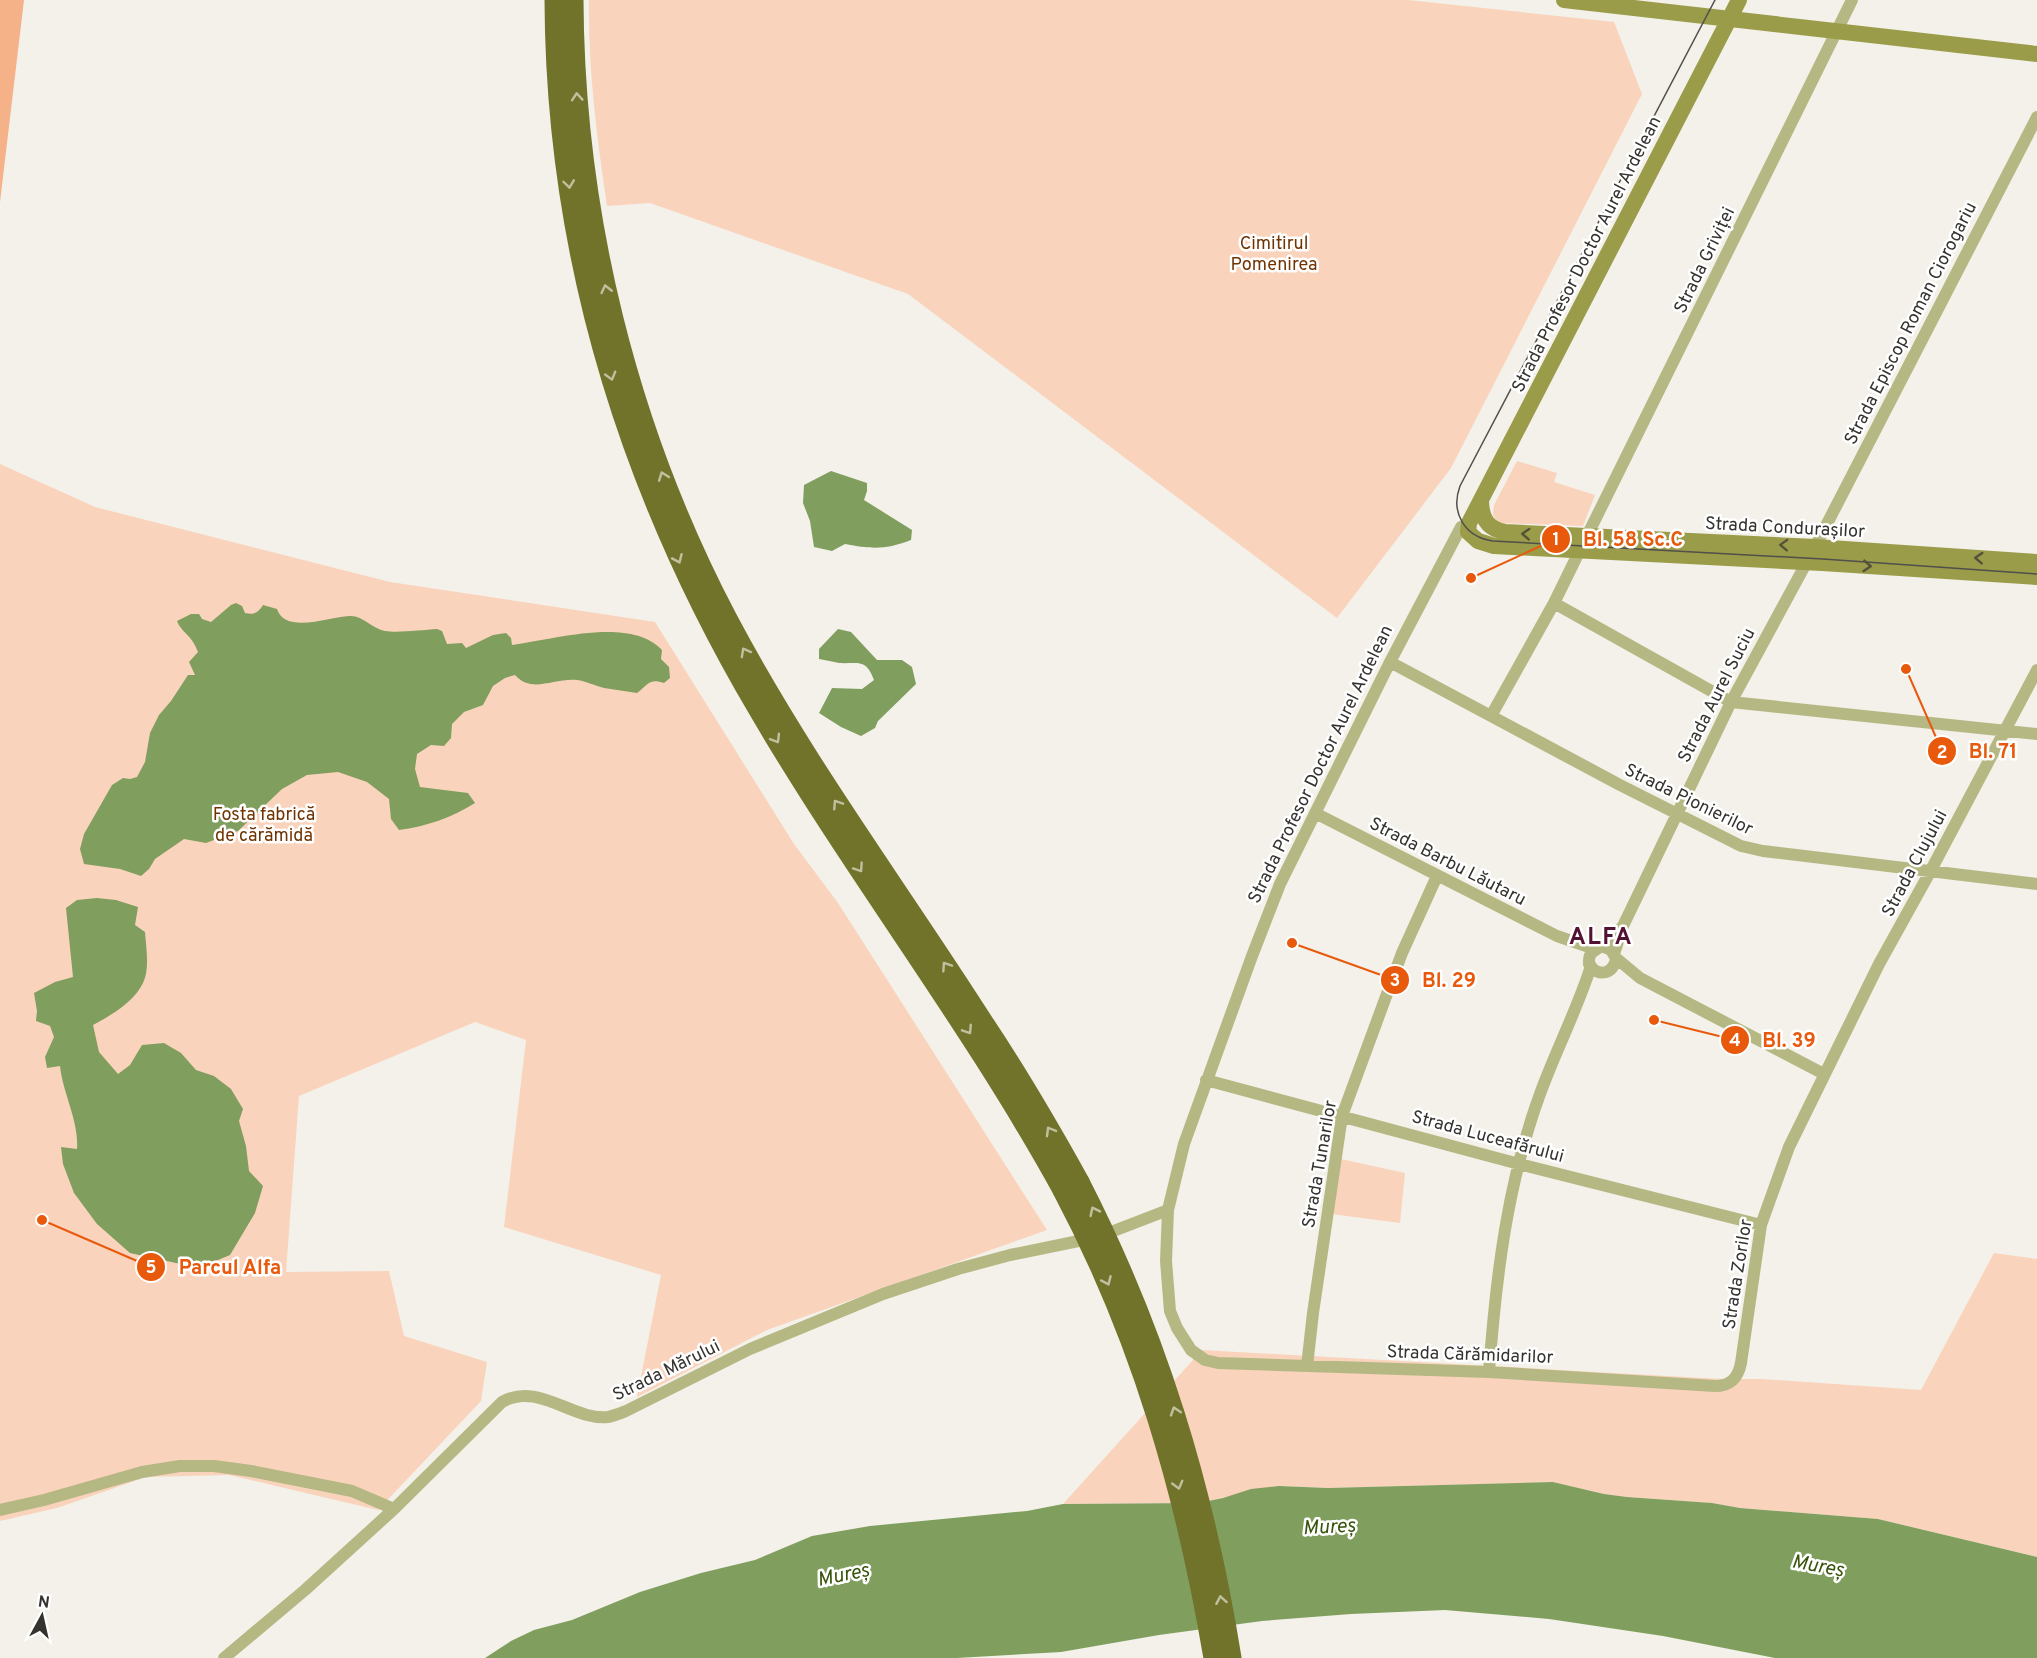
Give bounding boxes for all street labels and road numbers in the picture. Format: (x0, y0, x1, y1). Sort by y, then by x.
street label: Strada Profesor Doctor Aurel Ardelean (1507, 113, 1667, 397)
street label: Strada Episcop Roman Ciorogariu (1840, 198, 1983, 449)
street label: Strada Griviței (1670, 204, 1741, 318)
street label: Strada Condurașilor (1704, 513, 1865, 544)
street label: Strada Profesor Doctor Aurel Ardelean (1244, 622, 1399, 908)
street label: Strada Aurel Suciu (1673, 624, 1761, 767)
street label: Strada Pionierilor (1620, 759, 1757, 841)
street label: Strada Clujului (1877, 806, 1953, 921)
street label: Strada Barbu Lăutaru (1365, 813, 1530, 912)
street label: Strada Tunarilor (1298, 1099, 1343, 1230)
street label: Strada Luceafărului (1409, 1106, 1566, 1169)
street label: Strada Zorilor (1718, 1217, 1759, 1331)
street label: Strada Mărului (609, 1335, 724, 1407)
street label: Strada Cărămidarilor (1386, 1341, 1554, 1370)

